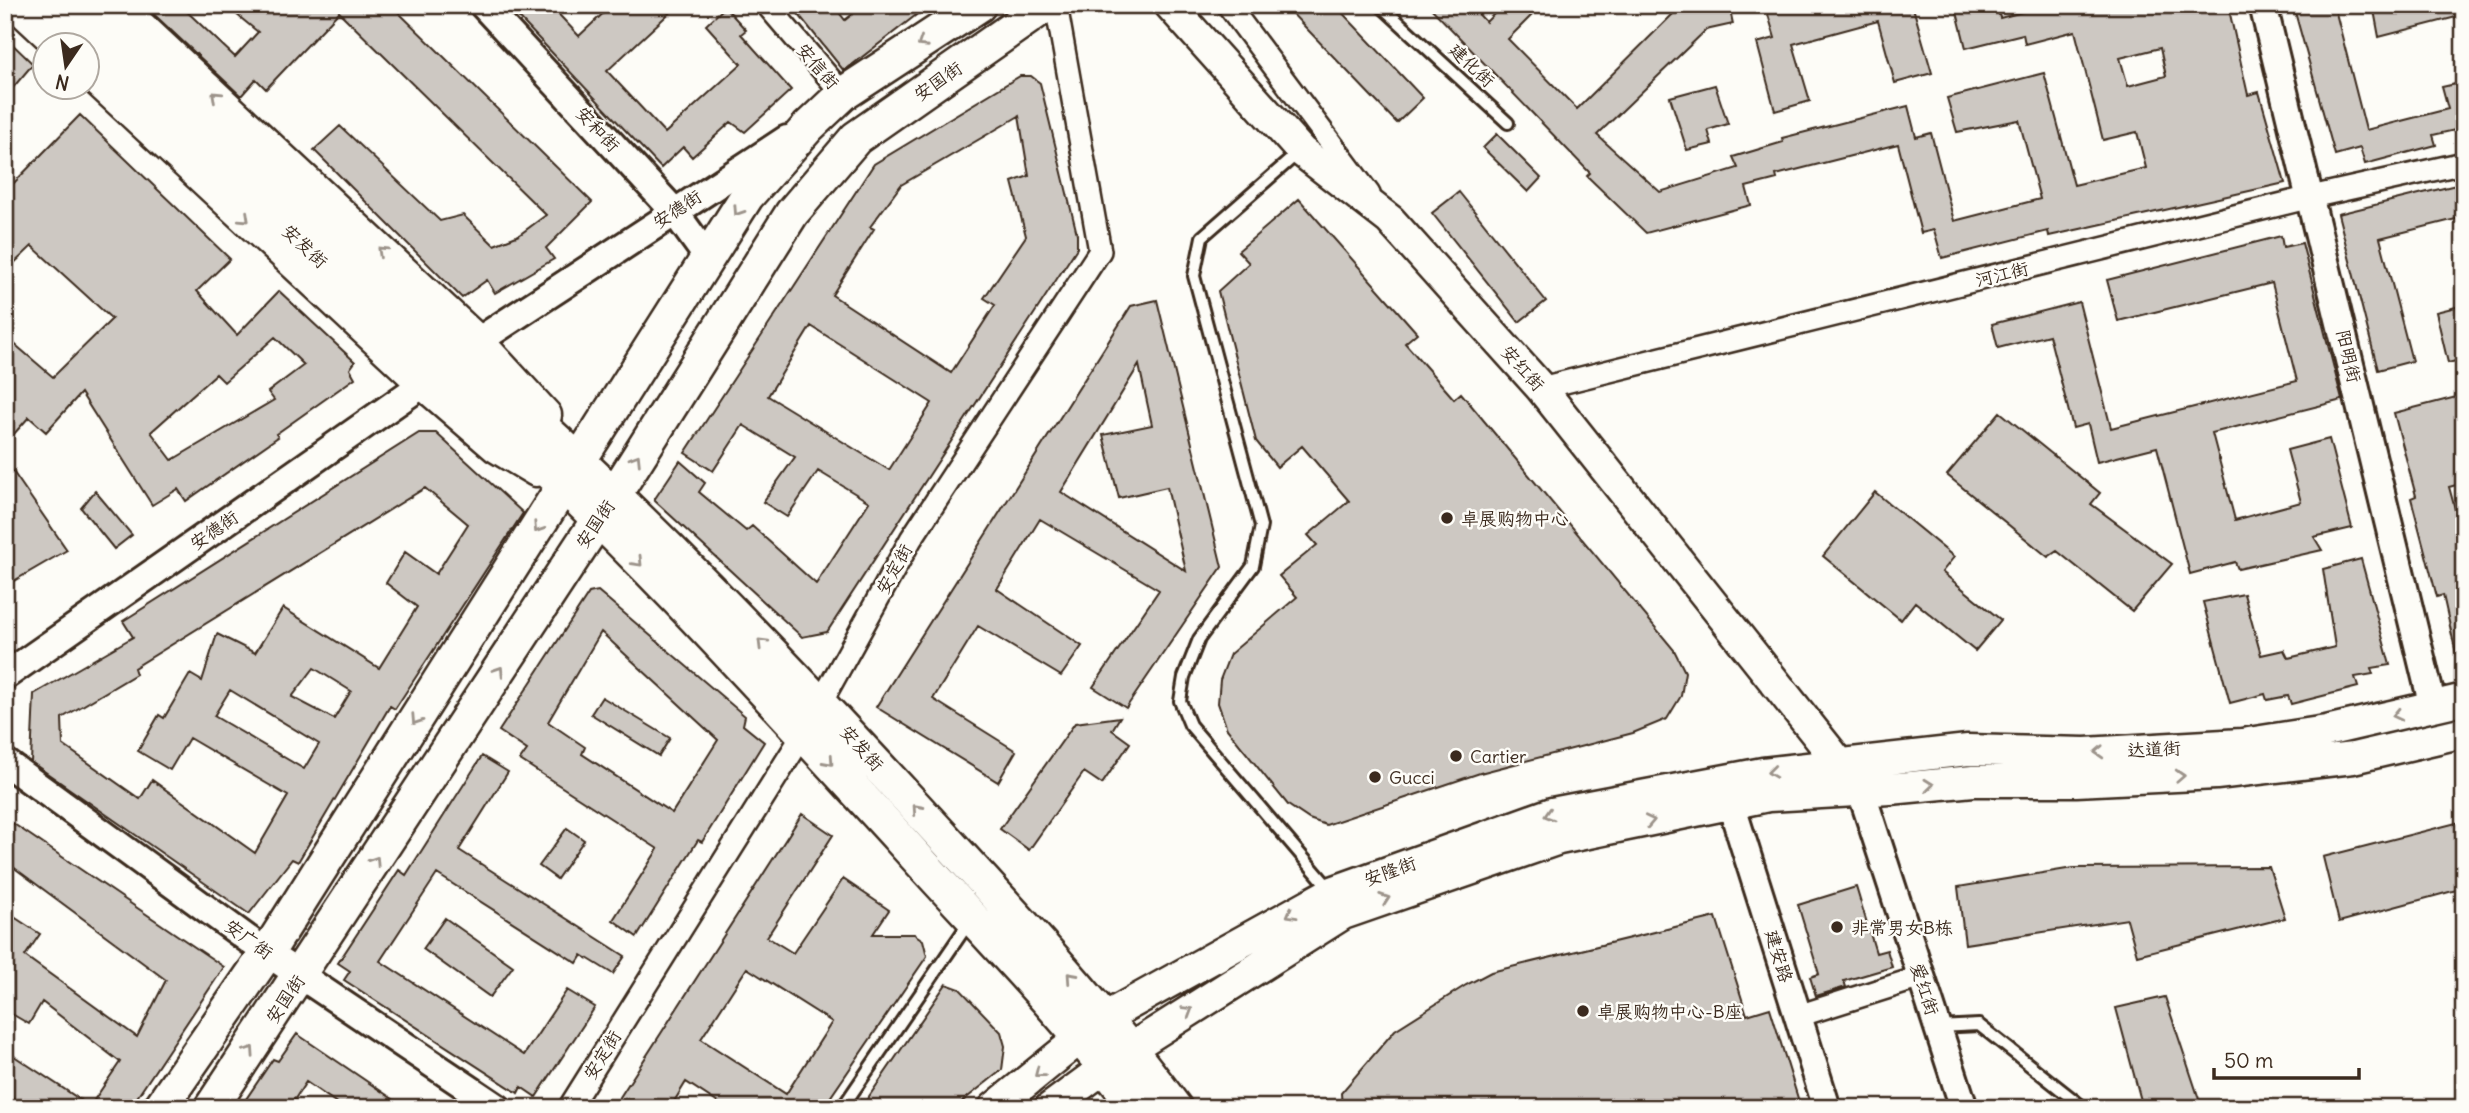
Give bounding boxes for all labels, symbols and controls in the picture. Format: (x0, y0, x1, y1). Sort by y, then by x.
north arrow (32, 32, 102, 102)
one-way arrow (917, 34, 930, 47)
street label: 安信街 (792, 38, 844, 94)
street label: 建化街 (1444, 38, 1500, 92)
street label: 安国街 (909, 56, 967, 106)
text: N (53, 69, 71, 96)
one-way arrow (211, 92, 224, 105)
street label: 安和街 (571, 101, 625, 157)
street label: 安德街 (648, 185, 706, 233)
one-way arrow (733, 203, 746, 216)
one-way arrow (237, 210, 250, 223)
street label: 安发街 (277, 219, 333, 273)
one-way arrow (377, 247, 390, 260)
street label: 河江街 (1973, 256, 2031, 292)
street label: 阳明街 (2332, 327, 2366, 385)
street label: 安红街 (1496, 340, 1550, 396)
one-way arrow (628, 454, 641, 467)
street label: 安国街 (570, 495, 620, 553)
street label: 安德街 (185, 505, 243, 555)
place label: 卓展购物中心 (1461, 507, 1569, 530)
marker: 卓展购物中心 (1439, 510, 1455, 526)
one-way arrow (534, 520, 547, 533)
street label: 安定街 (871, 540, 917, 598)
one-way arrow (630, 553, 643, 566)
one-way arrow (757, 638, 770, 651)
one-way arrow (491, 665, 504, 678)
one-way arrow (2392, 707, 2404, 721)
one-way arrow (411, 712, 424, 725)
street label: 安发街 (835, 720, 889, 776)
street label: 达道街 (2126, 736, 2182, 762)
one-way arrow (2094, 744, 2105, 759)
place label: Cartier (1470, 745, 1527, 768)
marker: Cartier (1448, 748, 1464, 764)
one-way arrow (821, 753, 833, 766)
one-way arrow (1766, 764, 1778, 779)
place label: Gucci (1389, 766, 1435, 789)
one-way arrow (2175, 768, 2186, 783)
marker: Gucci (1367, 769, 1383, 785)
one-way arrow (1923, 778, 1935, 793)
one-way arrow (913, 804, 926, 817)
one-way arrow (1543, 806, 1555, 821)
one-way arrow (1644, 814, 1656, 829)
street label: 安隆街 (1361, 851, 1419, 891)
one-way arrow (367, 856, 380, 869)
one-way arrow (1379, 893, 1391, 907)
one-way arrow (1286, 906, 1298, 919)
street label: 安广街 (220, 914, 278, 964)
place label: 非常男女B栋 (1851, 916, 1953, 939)
marker: 非常男女B栋 (1829, 919, 1845, 935)
street label: 建安路 (1760, 927, 1798, 985)
street label: 爱红街 (1906, 960, 1944, 1018)
street label: 安国街 (260, 970, 310, 1028)
one-way arrow (1067, 972, 1079, 985)
place label: 卓展购物中心-B座 (1597, 1000, 1743, 1023)
marker: 卓展购物中心-B座 (1575, 1003, 1591, 1019)
one-way arrow (1181, 1007, 1194, 1020)
street label: 安定街 (578, 1026, 626, 1084)
scale bar (2214, 1036, 2359, 1080)
one-way arrow (241, 1046, 254, 1059)
text: 50 m (2224, 1047, 2273, 1074)
one-way arrow (1034, 1065, 1047, 1077)

